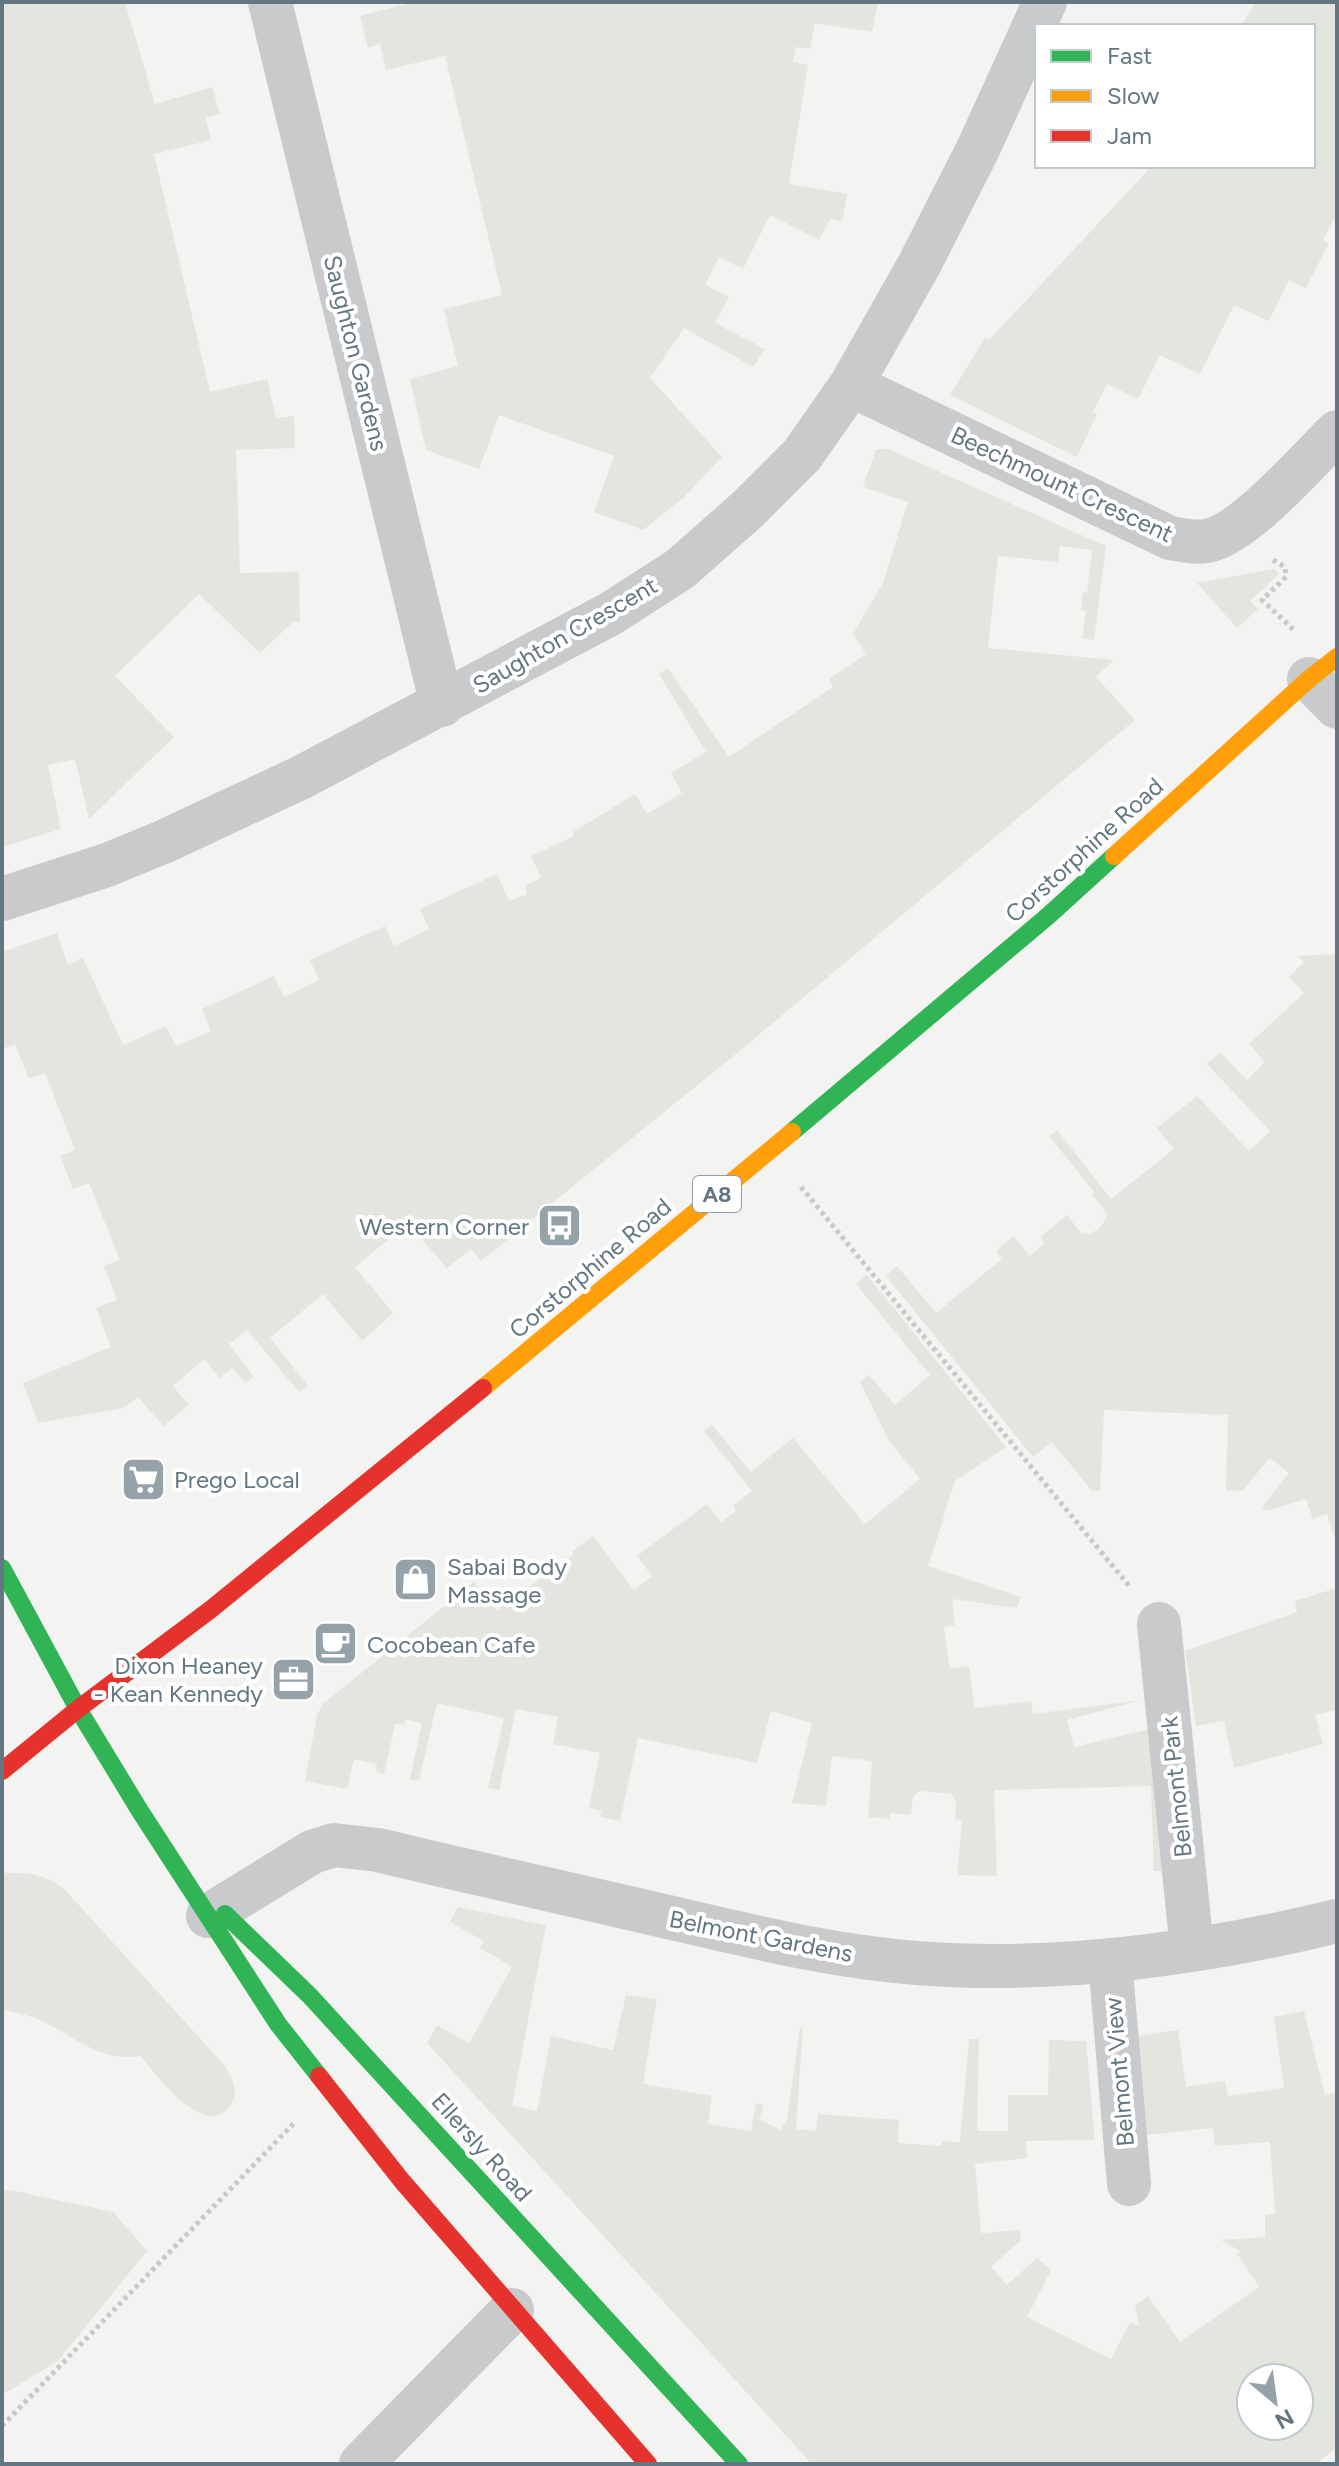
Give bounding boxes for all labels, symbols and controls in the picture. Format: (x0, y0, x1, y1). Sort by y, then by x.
legend (1035, 24, 1315, 168)
text: Fast (1107, 41, 1152, 70)
text: Slow (1107, 81, 1160, 110)
text: Jam (1107, 121, 1152, 150)
street label: Saughton Gardens (318, 252, 394, 454)
street label: Beechmount Crescent (946, 420, 1178, 548)
street label: Saughton Crescent (468, 570, 662, 700)
street label: Corstorphine Road (999, 772, 1169, 928)
road number: A8 (693, 1176, 741, 1212)
street label: Corstorphine Road (503, 1192, 677, 1344)
bus stop icon: Western Corner (536, 1202, 584, 1250)
place label: Western Corner (359, 1212, 529, 1241)
supermarket icon: Prego Local (119, 1455, 167, 1503)
place label: Prego Local (174, 1465, 300, 1494)
place label: Sabai Body Massage (447, 1552, 567, 1609)
shop icon: Sabai Body Massage (392, 1556, 440, 1604)
cafe icon: Cocobean Cafe (312, 1620, 360, 1668)
place label: Cocobean Cafe (367, 1630, 535, 1659)
place label: Dixon Heaney - Kean Kennedy (94, 1651, 263, 1708)
office icon: Dixon Heaney - Kean Kennedy (270, 1655, 318, 1703)
street label: Belmont Park (1154, 1715, 1198, 1859)
street label: Belmont Gardens (667, 1904, 855, 1968)
street label: Belmont View (1098, 1996, 1140, 2148)
street label: Ellersly Road (426, 2087, 538, 2207)
north arrow (1235, 2362, 1315, 2442)
text: N (1270, 2403, 1298, 2435)

